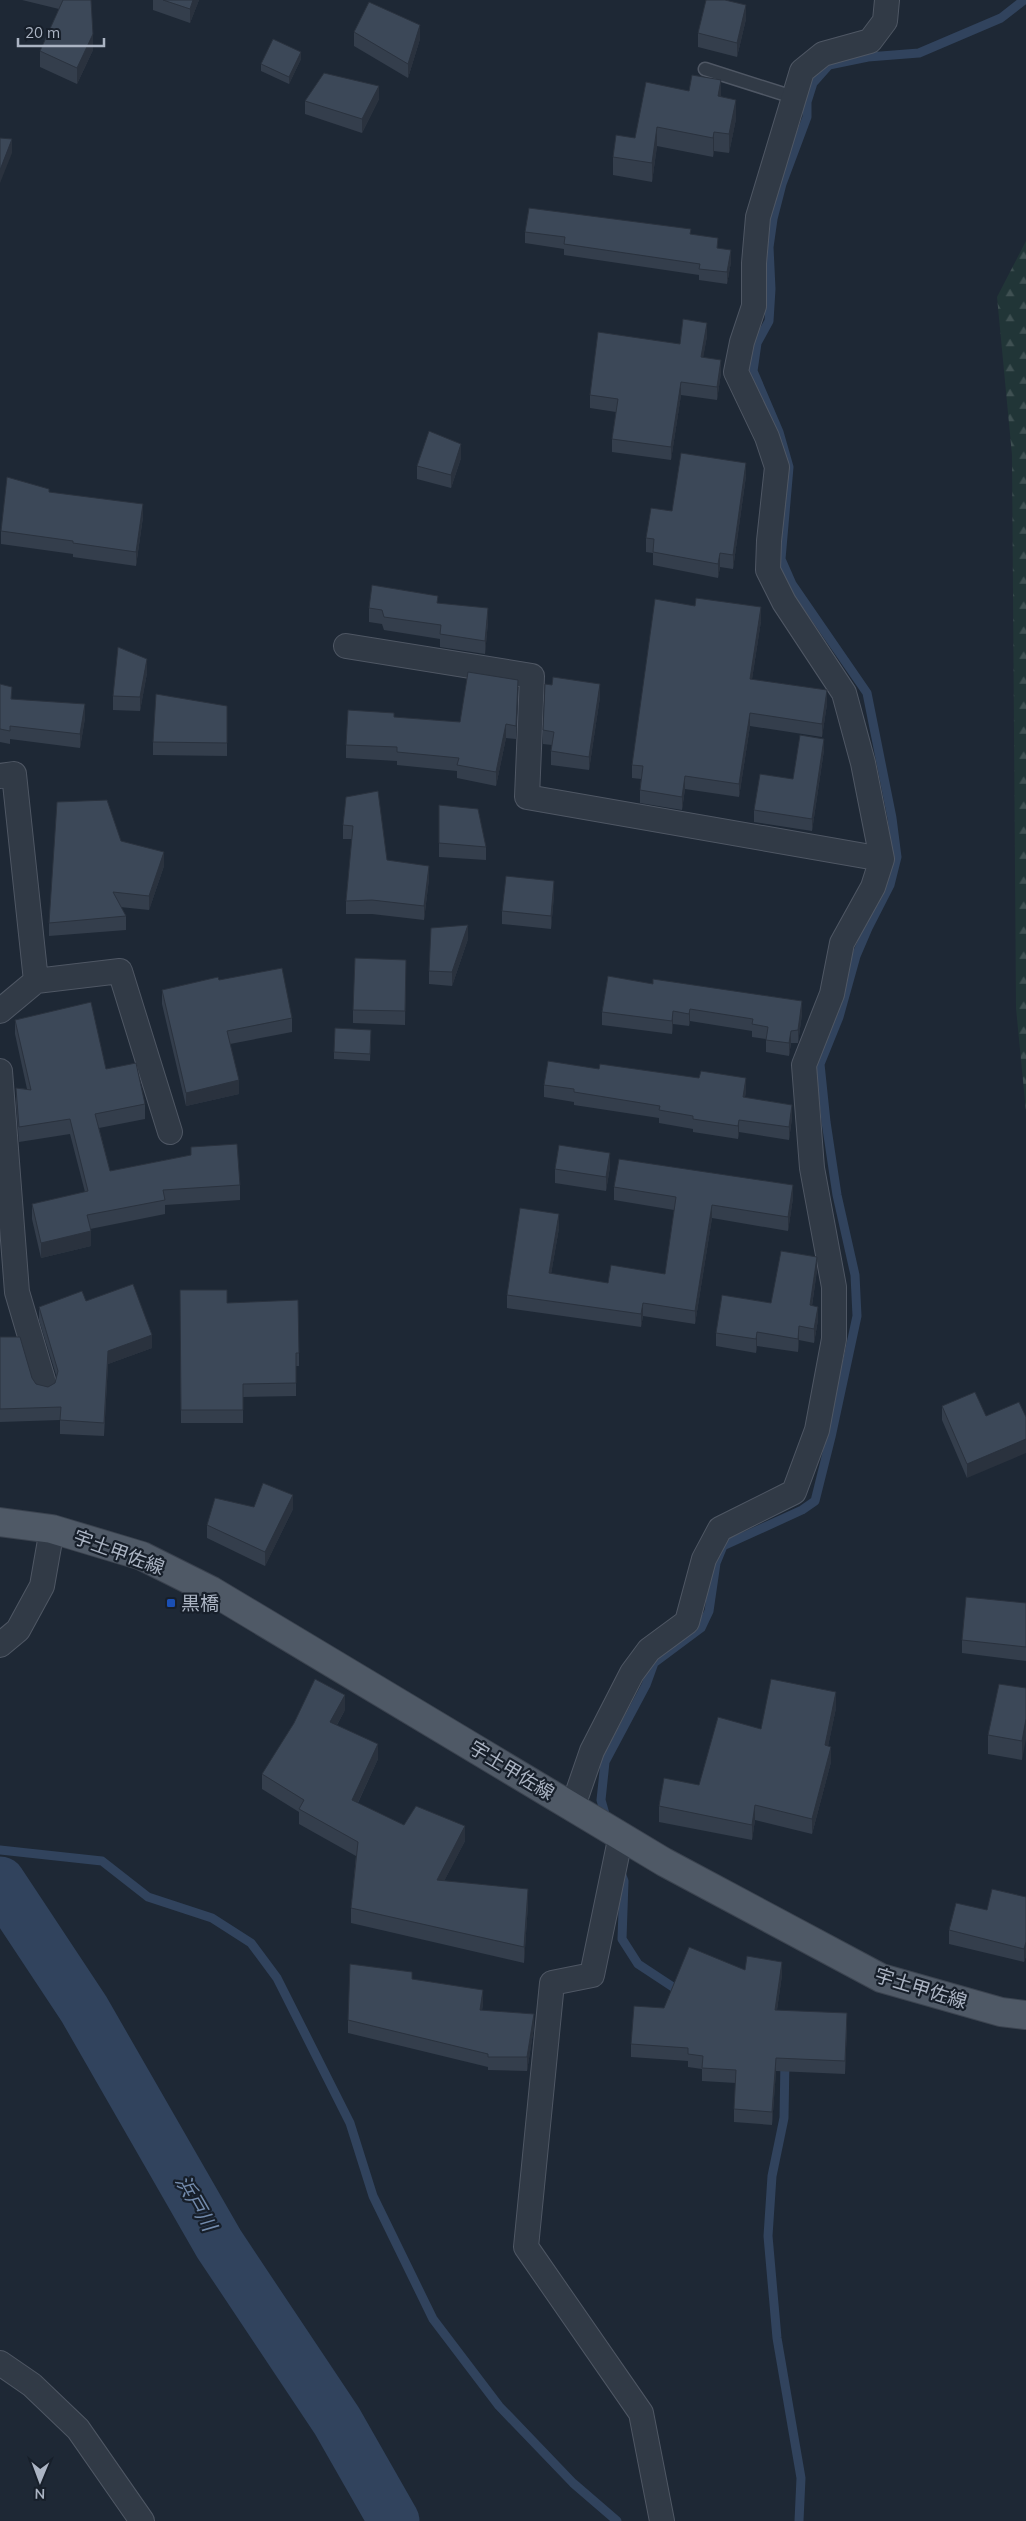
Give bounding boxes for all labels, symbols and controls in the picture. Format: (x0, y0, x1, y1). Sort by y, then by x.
scale bar (18, 15, 104, 47)
text: 20 m (25, 23, 60, 42)
street label: 宇土甲佐線 (70, 1524, 168, 1580)
place label: 黒橋 (181, 1591, 219, 1615)
marker: 黒橋 (165, 1597, 177, 1609)
street label: 宇土甲佐線 (465, 1735, 559, 1805)
street label: 宇土甲佐線 (872, 1963, 970, 2013)
water label: 浜戸川 (171, 2171, 223, 2237)
north arrow (15, 2456, 65, 2506)
text: N (34, 2485, 45, 2503)

